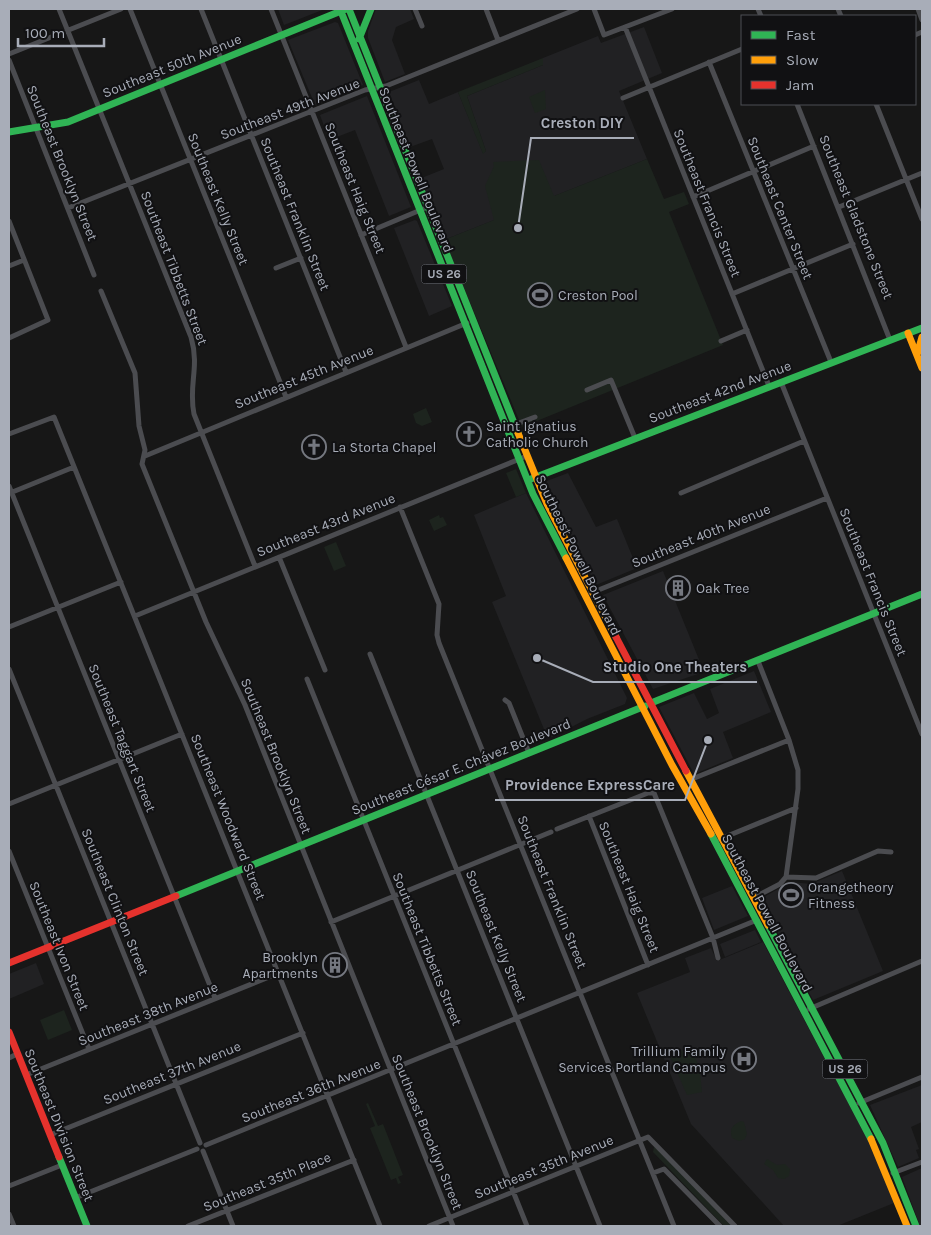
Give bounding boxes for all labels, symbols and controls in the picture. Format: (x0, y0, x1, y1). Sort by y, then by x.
scale bar (18, 15, 104, 47)
legend (741, 15, 916, 105)
text: 100 m (25, 24, 65, 42)
text: Fast (786, 26, 816, 44)
street label: Southeast 50th Avenue (100, 30, 244, 102)
text: Slow (786, 51, 818, 69)
street label: Southeast 49th Avenue (218, 75, 362, 143)
text: Jam (786, 76, 814, 94)
street label: Southeast Brooklyn Street (23, 83, 101, 243)
street label: Southeast Powell Boulevard (375, 85, 457, 255)
callout: Creston DIY (531, 108, 634, 138)
text: Creston DIY (541, 114, 623, 132)
street label: Southeast Haig Street (321, 120, 389, 256)
street label: Southeast Francis Street (669, 126, 745, 280)
street label: Southeast Kelly Street (184, 130, 252, 268)
street label: Southeast Gladstone Street (815, 132, 897, 302)
street label: Southeast Center Street (744, 134, 816, 282)
street label: Southeast Franklin Street (256, 135, 334, 293)
street label: Southeast Tibbetts Street (137, 189, 211, 347)
road number: US 26 (422, 264, 466, 284)
sports icon: Creston Pool (527, 282, 553, 308)
place label: Creston Pool (558, 287, 638, 304)
street label: Southeast 45th Avenue (232, 341, 376, 413)
street label: Southeast 42nd Avenue (646, 357, 794, 427)
place label: Saint Ignatius Catholic Church (486, 418, 589, 451)
church icon: Saint Ignatius Catholic Church (456, 421, 482, 447)
church icon: La Storta Chapel (301, 434, 327, 460)
place label: La Storta Chapel (332, 439, 436, 456)
street label: Southeast Powell Boulevard (532, 472, 624, 638)
street label: Southeast 43rd Avenue (254, 489, 398, 561)
street label: Southeast 40th Avenue (629, 500, 773, 572)
street label: Southeast Francis Street (835, 505, 911, 659)
building icon: Oak Tree (665, 575, 691, 601)
place label: Oak Tree (696, 580, 749, 597)
callout: Studio One Theaters (593, 652, 757, 682)
text: Studio One Theaters (603, 658, 747, 676)
street label: Southeast Taggart Street (84, 661, 160, 815)
street label: Southeast Brooklyn Street (237, 676, 315, 836)
street label: Southeast César E. Chávez Boulevard (349, 715, 573, 819)
street label: Southeast Woodward Street (187, 731, 269, 903)
callout: Providence ExpressCare (495, 770, 685, 800)
text: Providence ExpressCare (505, 776, 675, 794)
street label: Southeast Franklin Street (513, 813, 591, 971)
street label: Southeast Haig Street (595, 819, 663, 955)
street label: Southeast Clinton Street (78, 826, 152, 978)
street label: Southeast Powell Boulevard (718, 831, 816, 995)
street label: Southeast Kelly Street (462, 867, 530, 1005)
street label: Southeast Tibbetts Street (388, 870, 466, 1028)
street label: Southeast Ivon Street (25, 879, 93, 1013)
place label: Orangetheory Fitness (808, 879, 894, 912)
sports icon: Orangetheory Fitness (778, 882, 804, 908)
place label: Brooklyn Apartments (242, 949, 318, 982)
building icon: Brooklyn Apartments (322, 952, 348, 978)
street label: Southeast 38th Avenue (76, 978, 220, 1050)
street label: Southeast 37th Avenue (101, 1038, 243, 1108)
place label: Trillium Family Services Portland Campus (558, 1043, 726, 1076)
street label: Southeast Division Street (21, 1046, 97, 1204)
hospital icon: Trillium Family Services Portland Campus (731, 1046, 757, 1072)
street label: Southeast Brooklyn Street (388, 1052, 466, 1212)
street label: Southeast 36th Avenue (239, 1055, 383, 1127)
road number: US 26 (822, 1060, 868, 1078)
street label: Southeast 35th Avenue (472, 1131, 616, 1203)
street label: Southeast 35th Place (201, 1149, 333, 1215)

